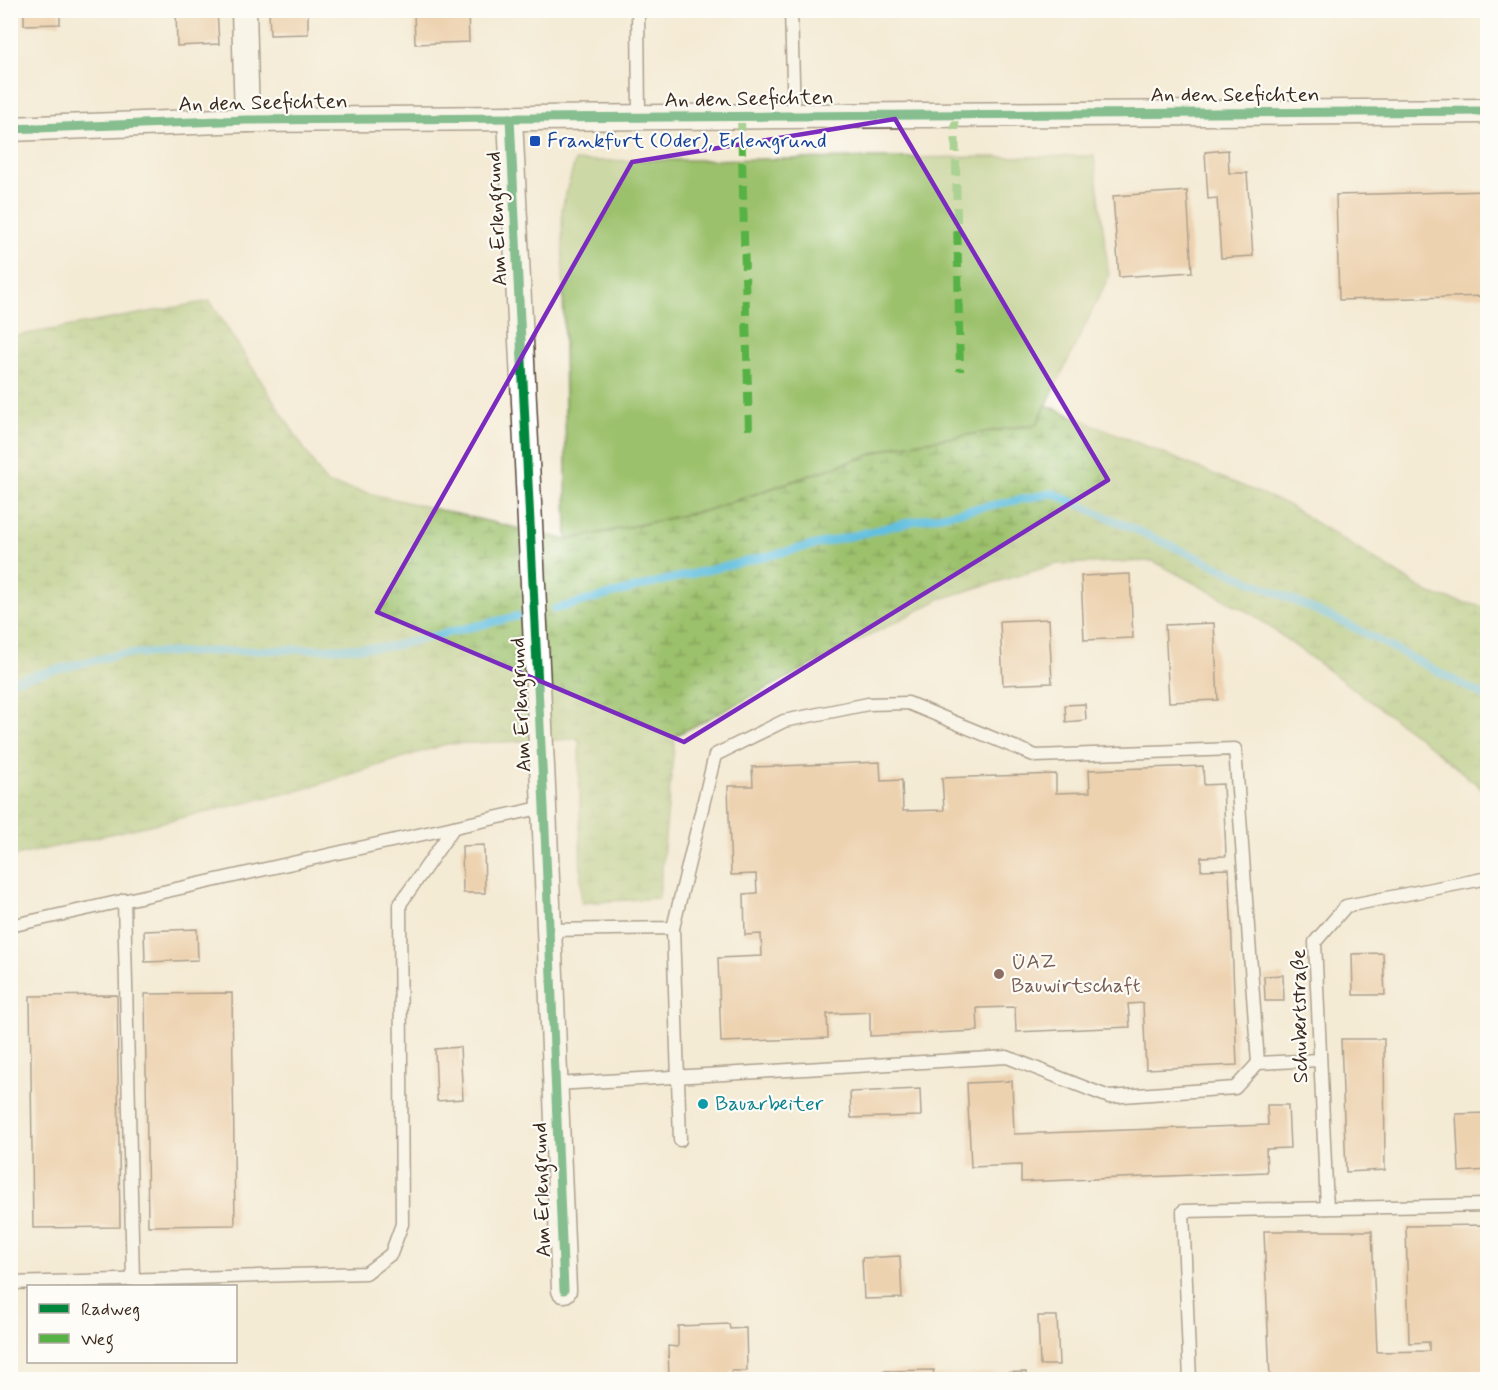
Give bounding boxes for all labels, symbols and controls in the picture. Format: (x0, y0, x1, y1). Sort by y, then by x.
street label: An den Seefichten (1150, 81, 1320, 109)
street label: An den Seefichten (664, 84, 834, 114)
street label: An den Seefichten (178, 88, 348, 118)
place label: Frankfurt (Oder), Erlengrund (547, 127, 827, 155)
marker: Frankfurt (Oder), Erlengrund (528, 134, 542, 148)
street label: Am Erlengrund (479, 151, 517, 287)
street label: Am Erlengrund (503, 637, 541, 773)
place label: ÜAZ Bauwirtschaft (1011, 948, 1141, 1000)
street label: Schubertstraße (1285, 948, 1315, 1084)
marker: ÜAZ Bauwirtschaft (992, 967, 1006, 981)
place label: Bauarbeiter (715, 1090, 824, 1118)
marker: Bauarbeiter (696, 1097, 710, 1111)
street label: Am Erlengrund (526, 1122, 560, 1258)
legend (27, 1285, 237, 1363)
text: Radweg (81, 1298, 140, 1322)
text: Weg (81, 1328, 114, 1354)

